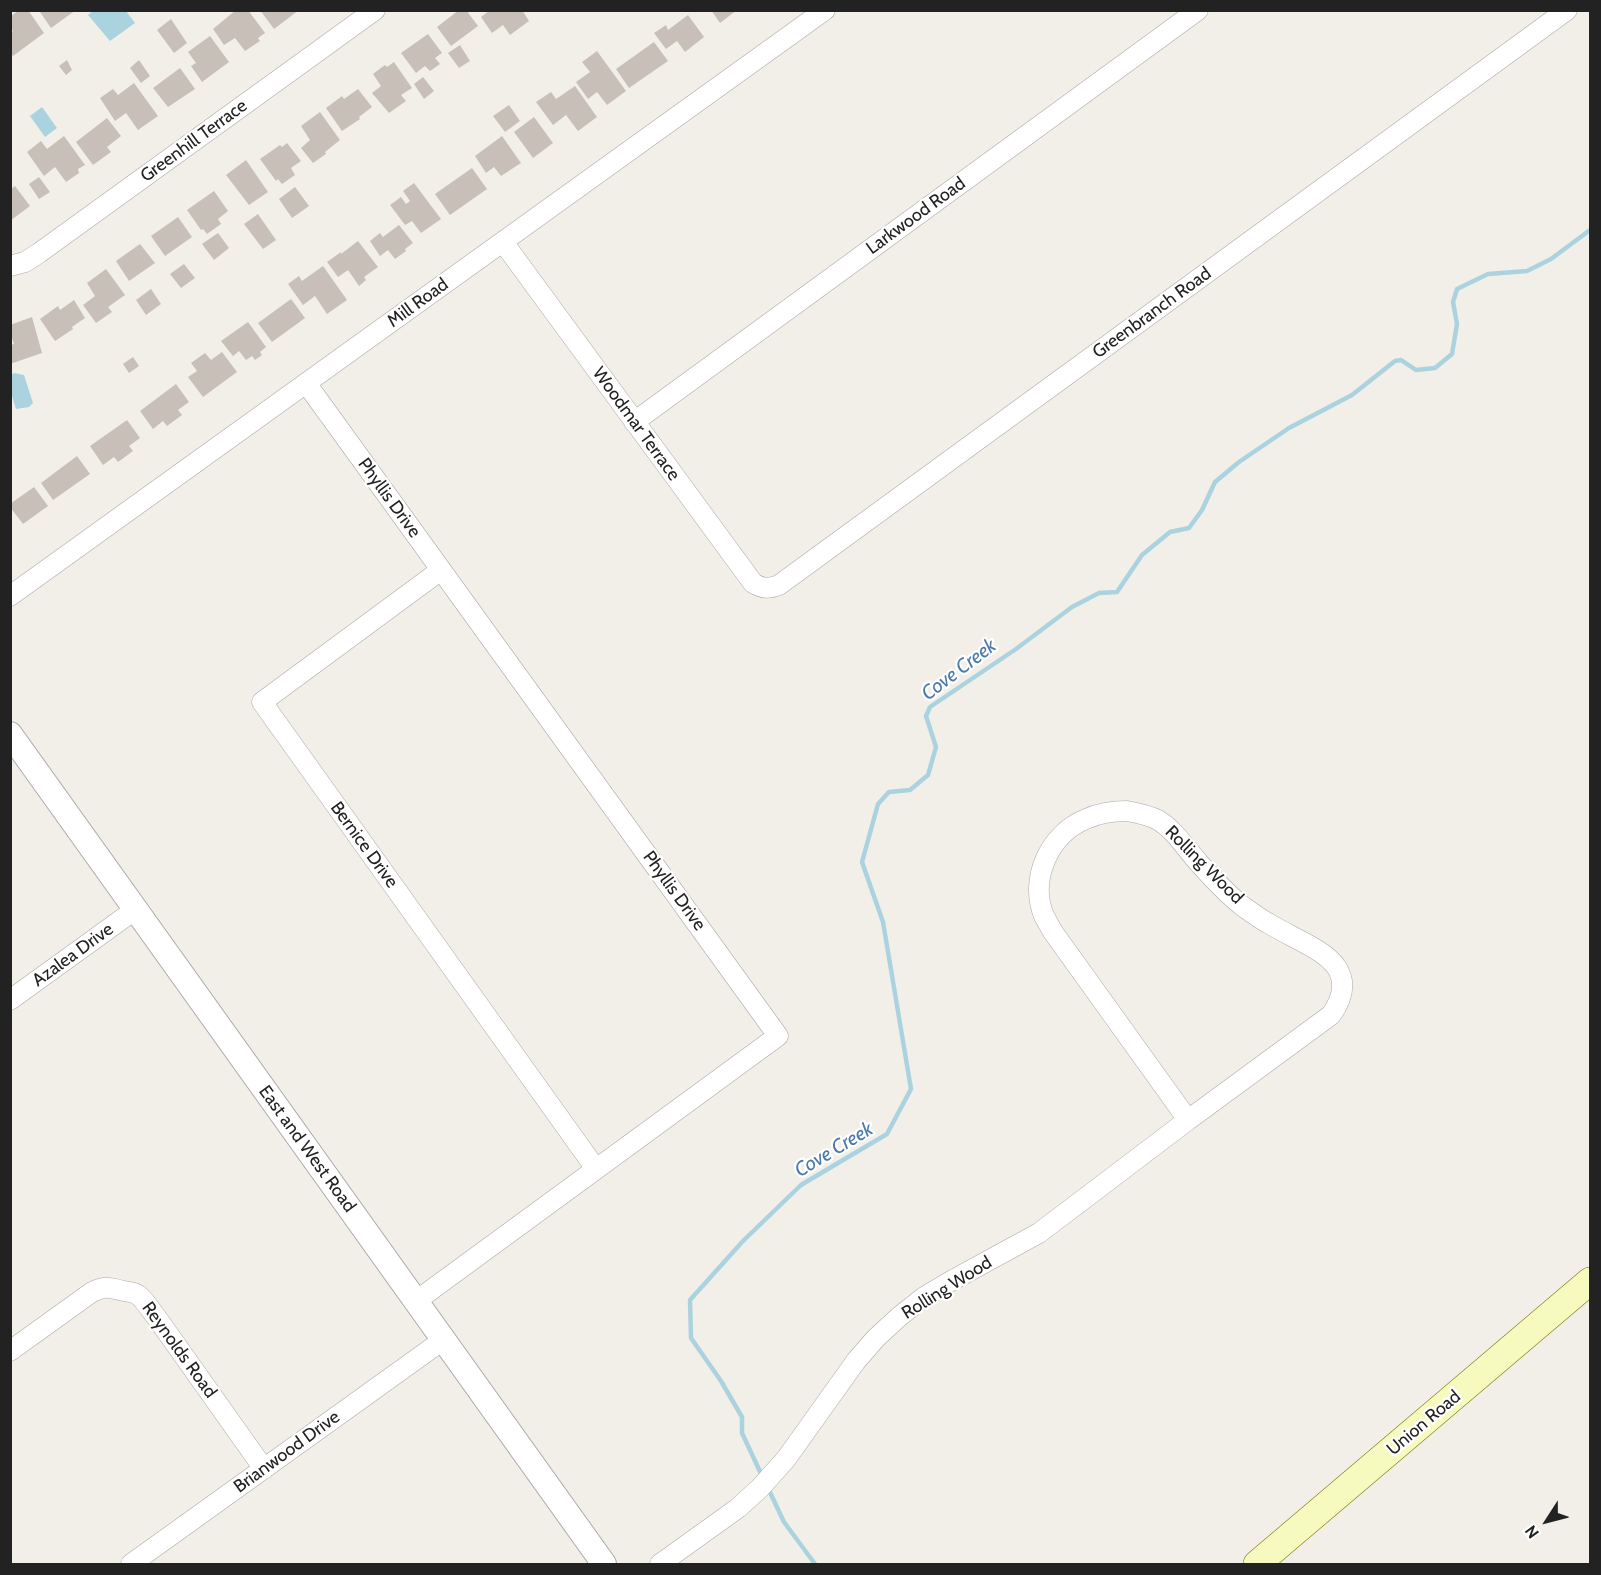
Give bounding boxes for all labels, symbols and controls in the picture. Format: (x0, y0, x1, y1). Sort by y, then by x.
street label: Greenhill Terrace (136, 95, 252, 187)
street label: Larkwood Road (862, 173, 970, 259)
street label: Greenbranch Road (1089, 263, 1215, 363)
street label: Mill Road (383, 274, 453, 332)
street label: Woodmar Terrace (588, 363, 684, 485)
street label: Phyllis Drive (353, 454, 425, 542)
water label: Cove Creek (917, 634, 1001, 706)
street label: Bernice Drive (326, 798, 402, 892)
street label: Rolling Wood (1160, 821, 1248, 909)
street label: Phyllis Drive (638, 847, 710, 935)
street label: Azalea Drive (28, 918, 118, 992)
street label: East and West Road (254, 1082, 360, 1216)
water label: Cove Creek (790, 1117, 878, 1183)
street label: Rolling Wood (898, 1252, 996, 1324)
street label: Reynolds Road (137, 1298, 221, 1402)
street label: Union Road (1383, 1386, 1465, 1460)
street label: Brianwood Drive (230, 1406, 344, 1498)
north arrow (1517, 1491, 1577, 1551)
text: N (1521, 1522, 1543, 1542)

